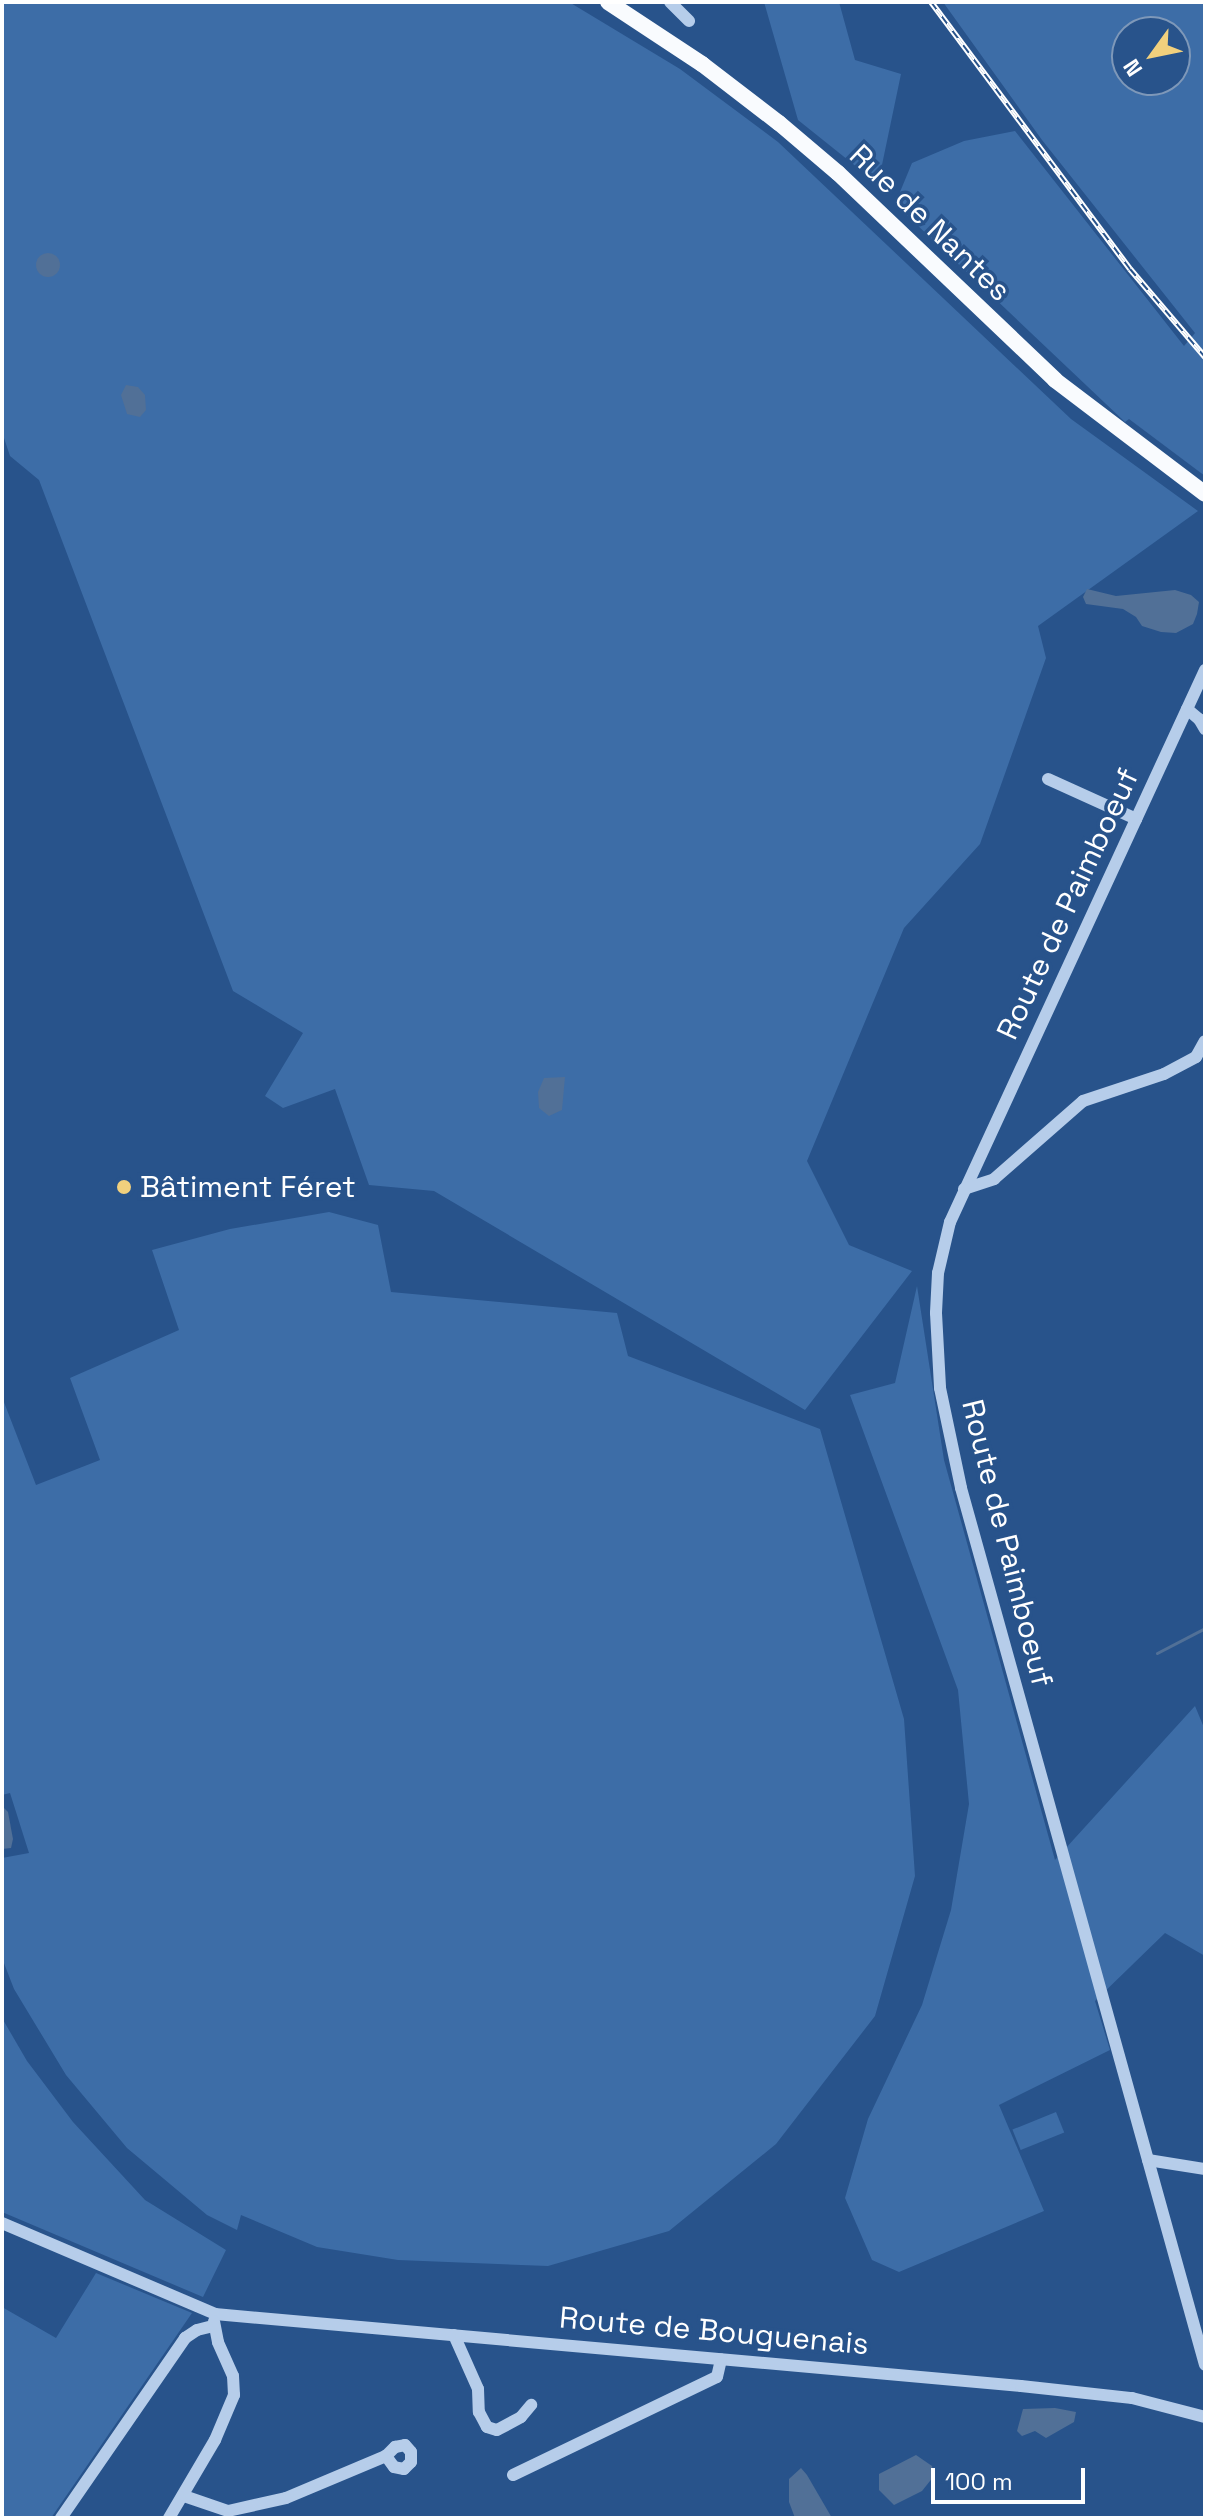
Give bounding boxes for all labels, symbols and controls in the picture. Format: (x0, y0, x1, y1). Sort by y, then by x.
north arrow (1111, 16, 1191, 96)
text: N (1117, 54, 1148, 82)
street label: Rue de Nantes (842, 137, 1018, 309)
street label: Route de Paimboeuf (989, 763, 1147, 1045)
place label: Bâtiment Féret (140, 1169, 356, 1205)
marker: Bâtiment Féret (115, 1178, 133, 1196)
street label: Route de Paimboeuf (954, 1396, 1060, 1690)
street label: Route de Bouguenais (558, 2300, 870, 2362)
scale bar (935, 2452, 1089, 2502)
text: 100 m (945, 2466, 1013, 2497)

